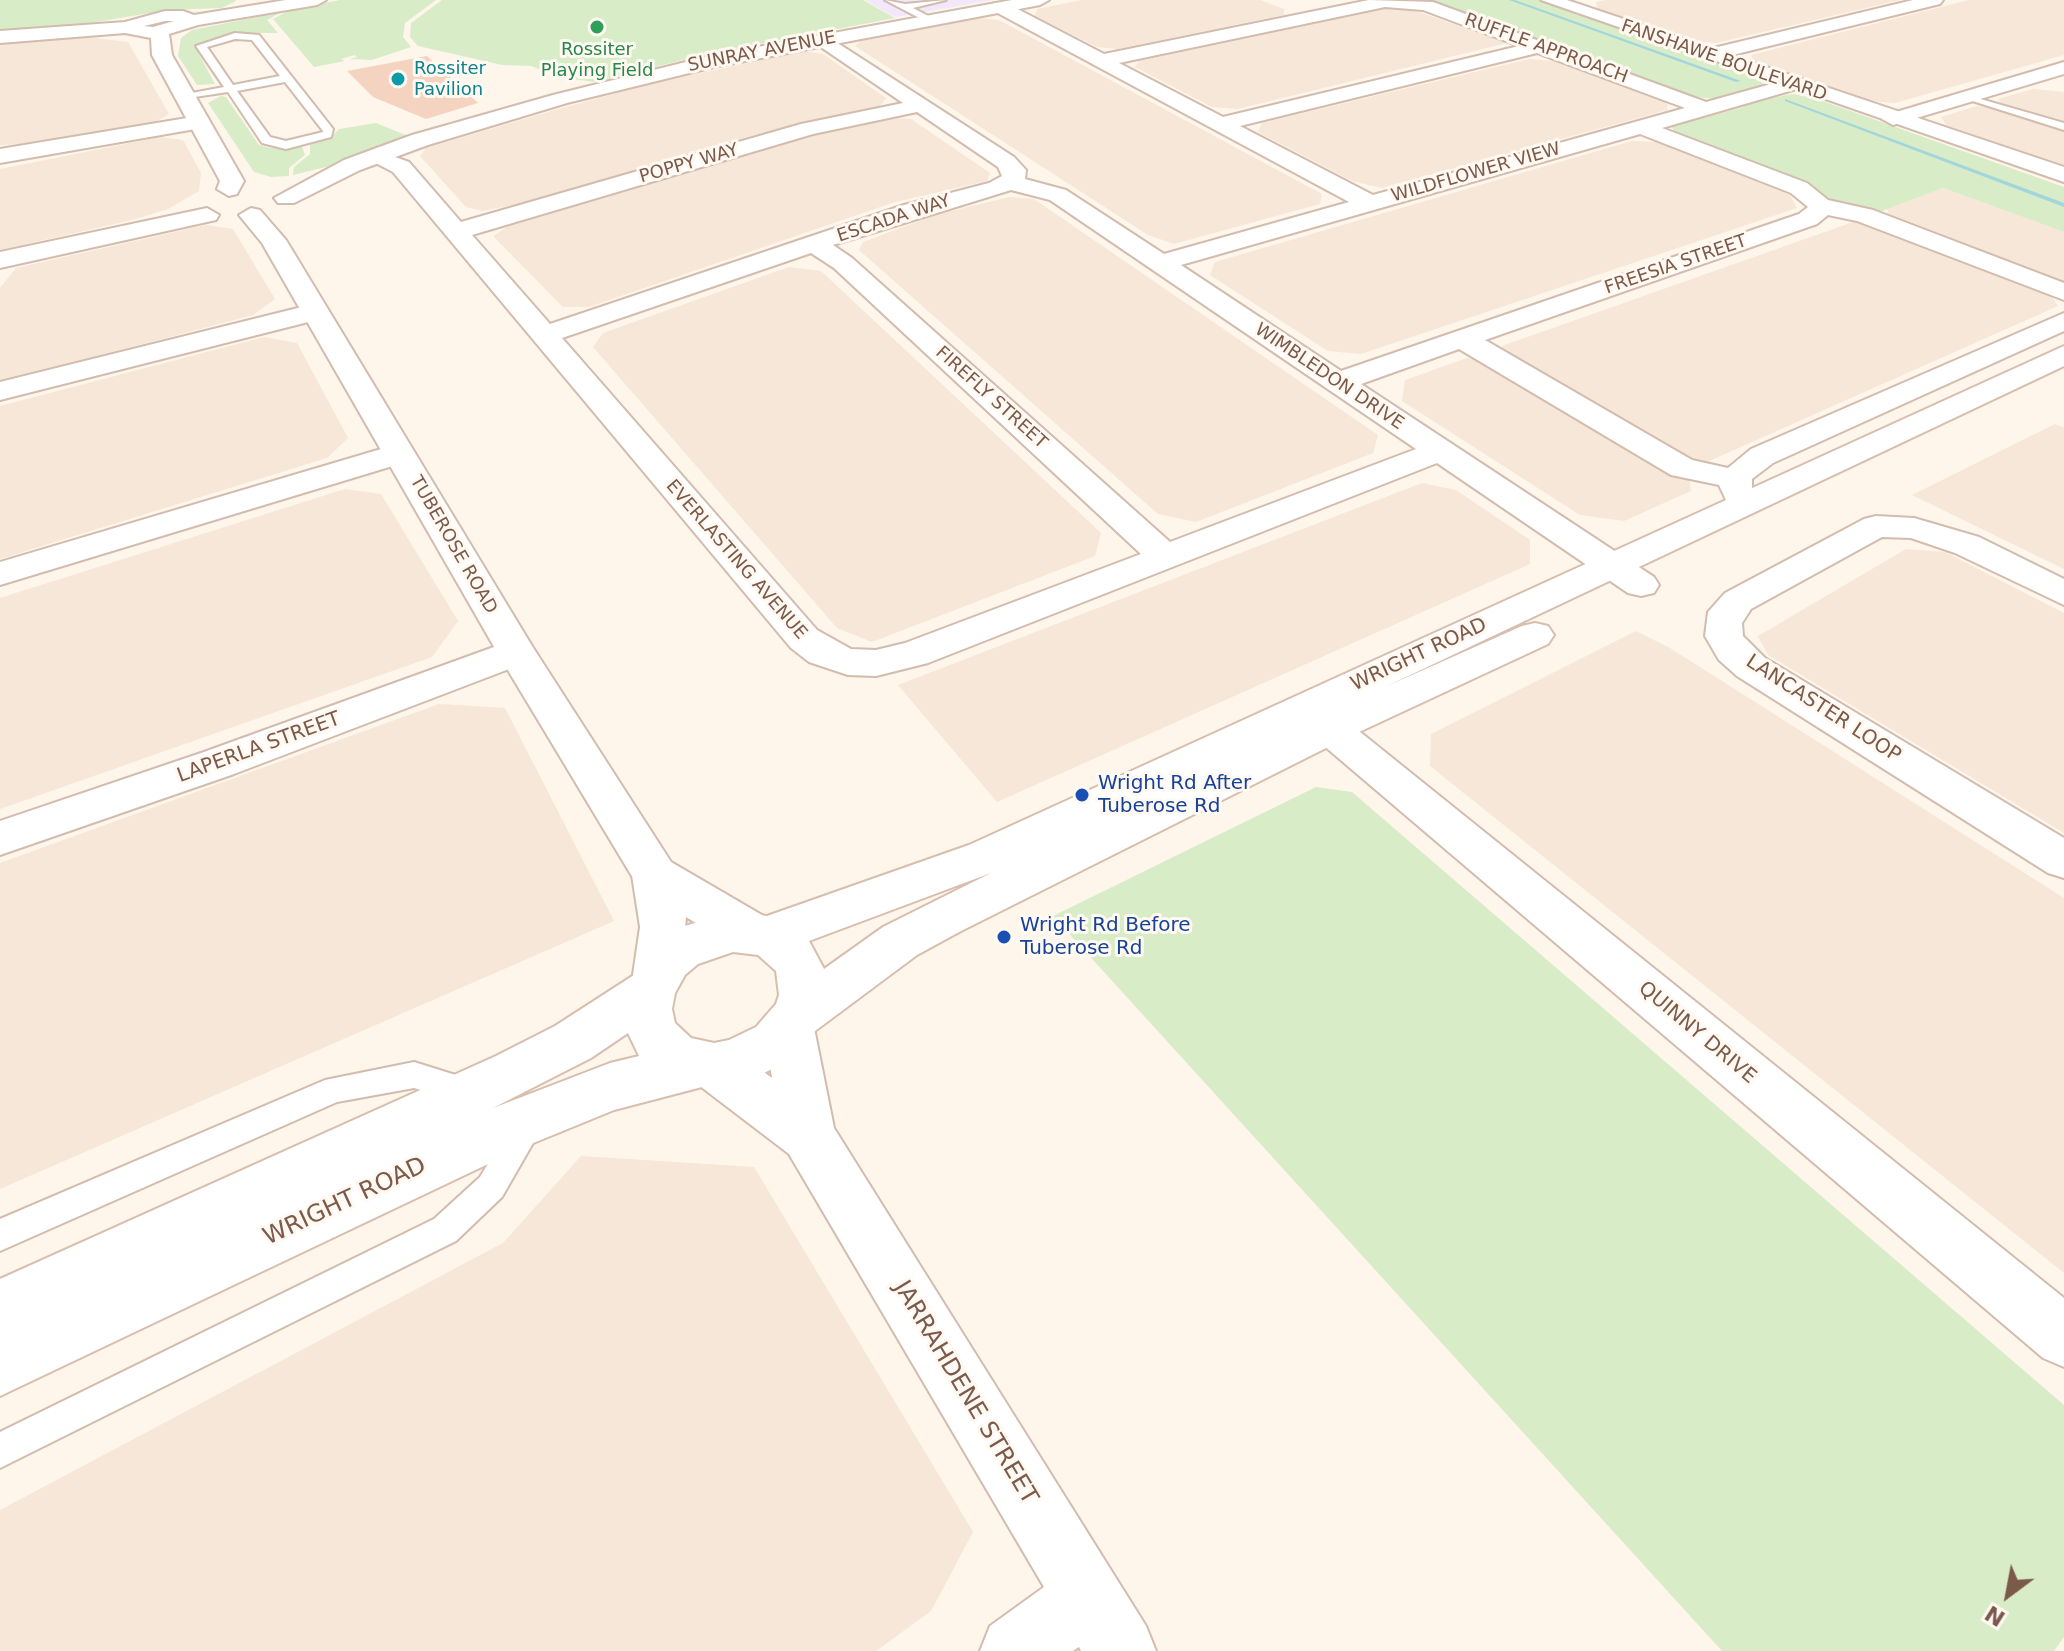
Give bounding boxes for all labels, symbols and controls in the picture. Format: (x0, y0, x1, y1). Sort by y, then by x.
street label: RUFFLE APPROACH (1461, 9, 1631, 89)
street label: FANSHAWE BOULEVARD (1618, 16, 1830, 106)
marker: Rossiter Playing Field (588, 18, 606, 36)
street label: SUNRAY AVENUE (686, 27, 838, 77)
place label: Rossiter Playing Field (541, 39, 653, 82)
place label: Rossiter Pavilion (414, 58, 486, 100)
marker: Rossiter Pavilion (389, 70, 407, 88)
street label: WILDFLOWER VIEW (1389, 138, 1563, 208)
street label: POPPY WAY (637, 140, 741, 188)
street label: ESCADA WAY (835, 190, 953, 248)
street label: FREESIA STREET (1602, 231, 1750, 299)
street label: WIMBLEDON DRIVE (1250, 319, 1408, 435)
street label: FIREFLY STREET (931, 342, 1051, 454)
street label: TUBEROSE ROAD (405, 472, 501, 618)
street label: EVERLASTING AVENUE (661, 476, 811, 644)
street label: WRIGHT ROAD (1347, 613, 1491, 697)
street label: LANCASTER LOOP (1741, 650, 1905, 768)
street label: LAPERLA STREET (174, 707, 344, 789)
place label: Wright Rd After Tuberose Rd (1098, 772, 1251, 819)
marker: Wright Rd After Tuberose Rd (1073, 786, 1091, 804)
place label: Wright Rd Before Tuberose Rd (1020, 914, 1191, 961)
marker: Wright Rd Before Tuberose Rd (995, 928, 1013, 946)
street label: QUINNY DRIVE (1633, 977, 1761, 1089)
street label: WRIGHT ROAD (259, 1152, 431, 1252)
street label: JARRAHDENE STREET (887, 1276, 1043, 1510)
north arrow (1968, 1555, 2048, 1635)
text: N (1981, 1600, 2009, 1631)

